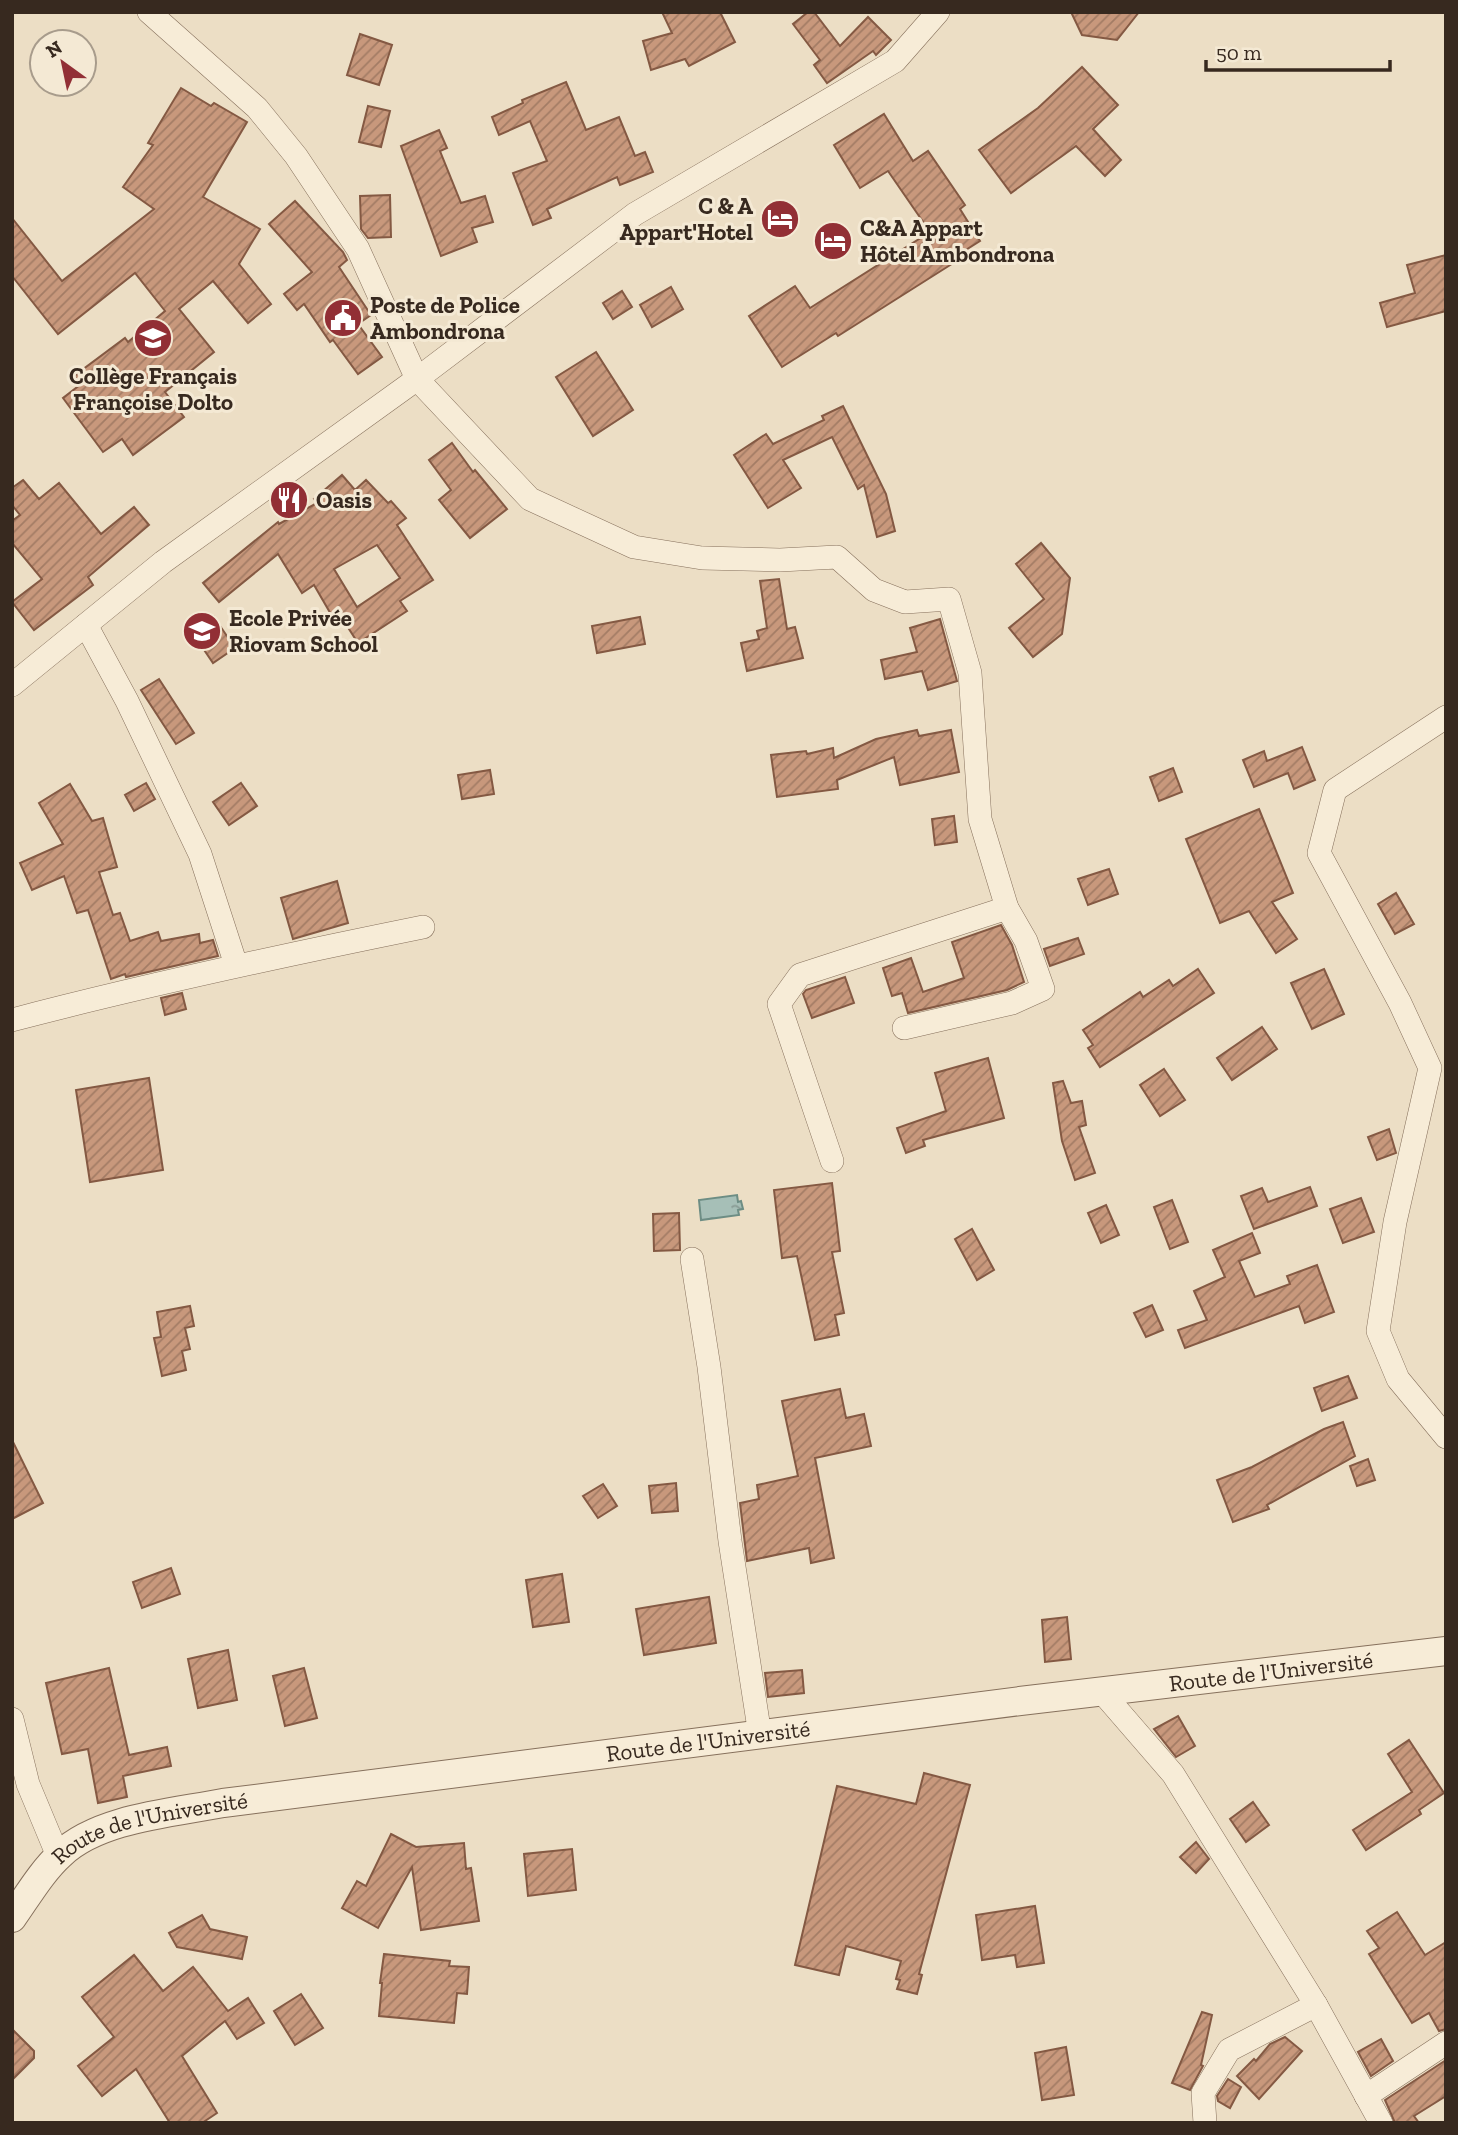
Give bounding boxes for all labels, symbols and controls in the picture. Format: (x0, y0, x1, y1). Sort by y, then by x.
north arrow (28, 28, 98, 98)
scale bar (1206, 28, 1390, 72)
text: N (42, 36, 66, 63)
text: 50 m (1216, 40, 1262, 65)
place label: C & A Appart'Hotel (619, 192, 753, 246)
hotel icon: C & A Appart'Hotel (759, 198, 801, 240)
place label: C&A Appart Hôtel Ambondrona (860, 214, 1055, 268)
hotel icon: C&A Appart Hôtel Ambondrona (812, 220, 854, 262)
place label: Poste de Police Ambondrona (370, 291, 520, 345)
public building icon: Poste de Police Ambondrona (322, 297, 364, 339)
school or university icon: Collège Français Françoise Dolto (132, 317, 174, 359)
place label: Collège Français Françoise Dolto (69, 362, 237, 416)
restaurant icon: Oasis (268, 479, 310, 521)
place label: Oasis (316, 486, 372, 514)
place label: Ecole Privée Riovam School (229, 604, 378, 658)
school or university icon: Ecole Privée Riovam School (181, 610, 223, 652)
street label: Route de l'Université (1167, 1646, 1374, 1697)
street label: Route de l'Université (605, 1714, 812, 1768)
street label: Route de l'Université (45, 1786, 249, 1870)

